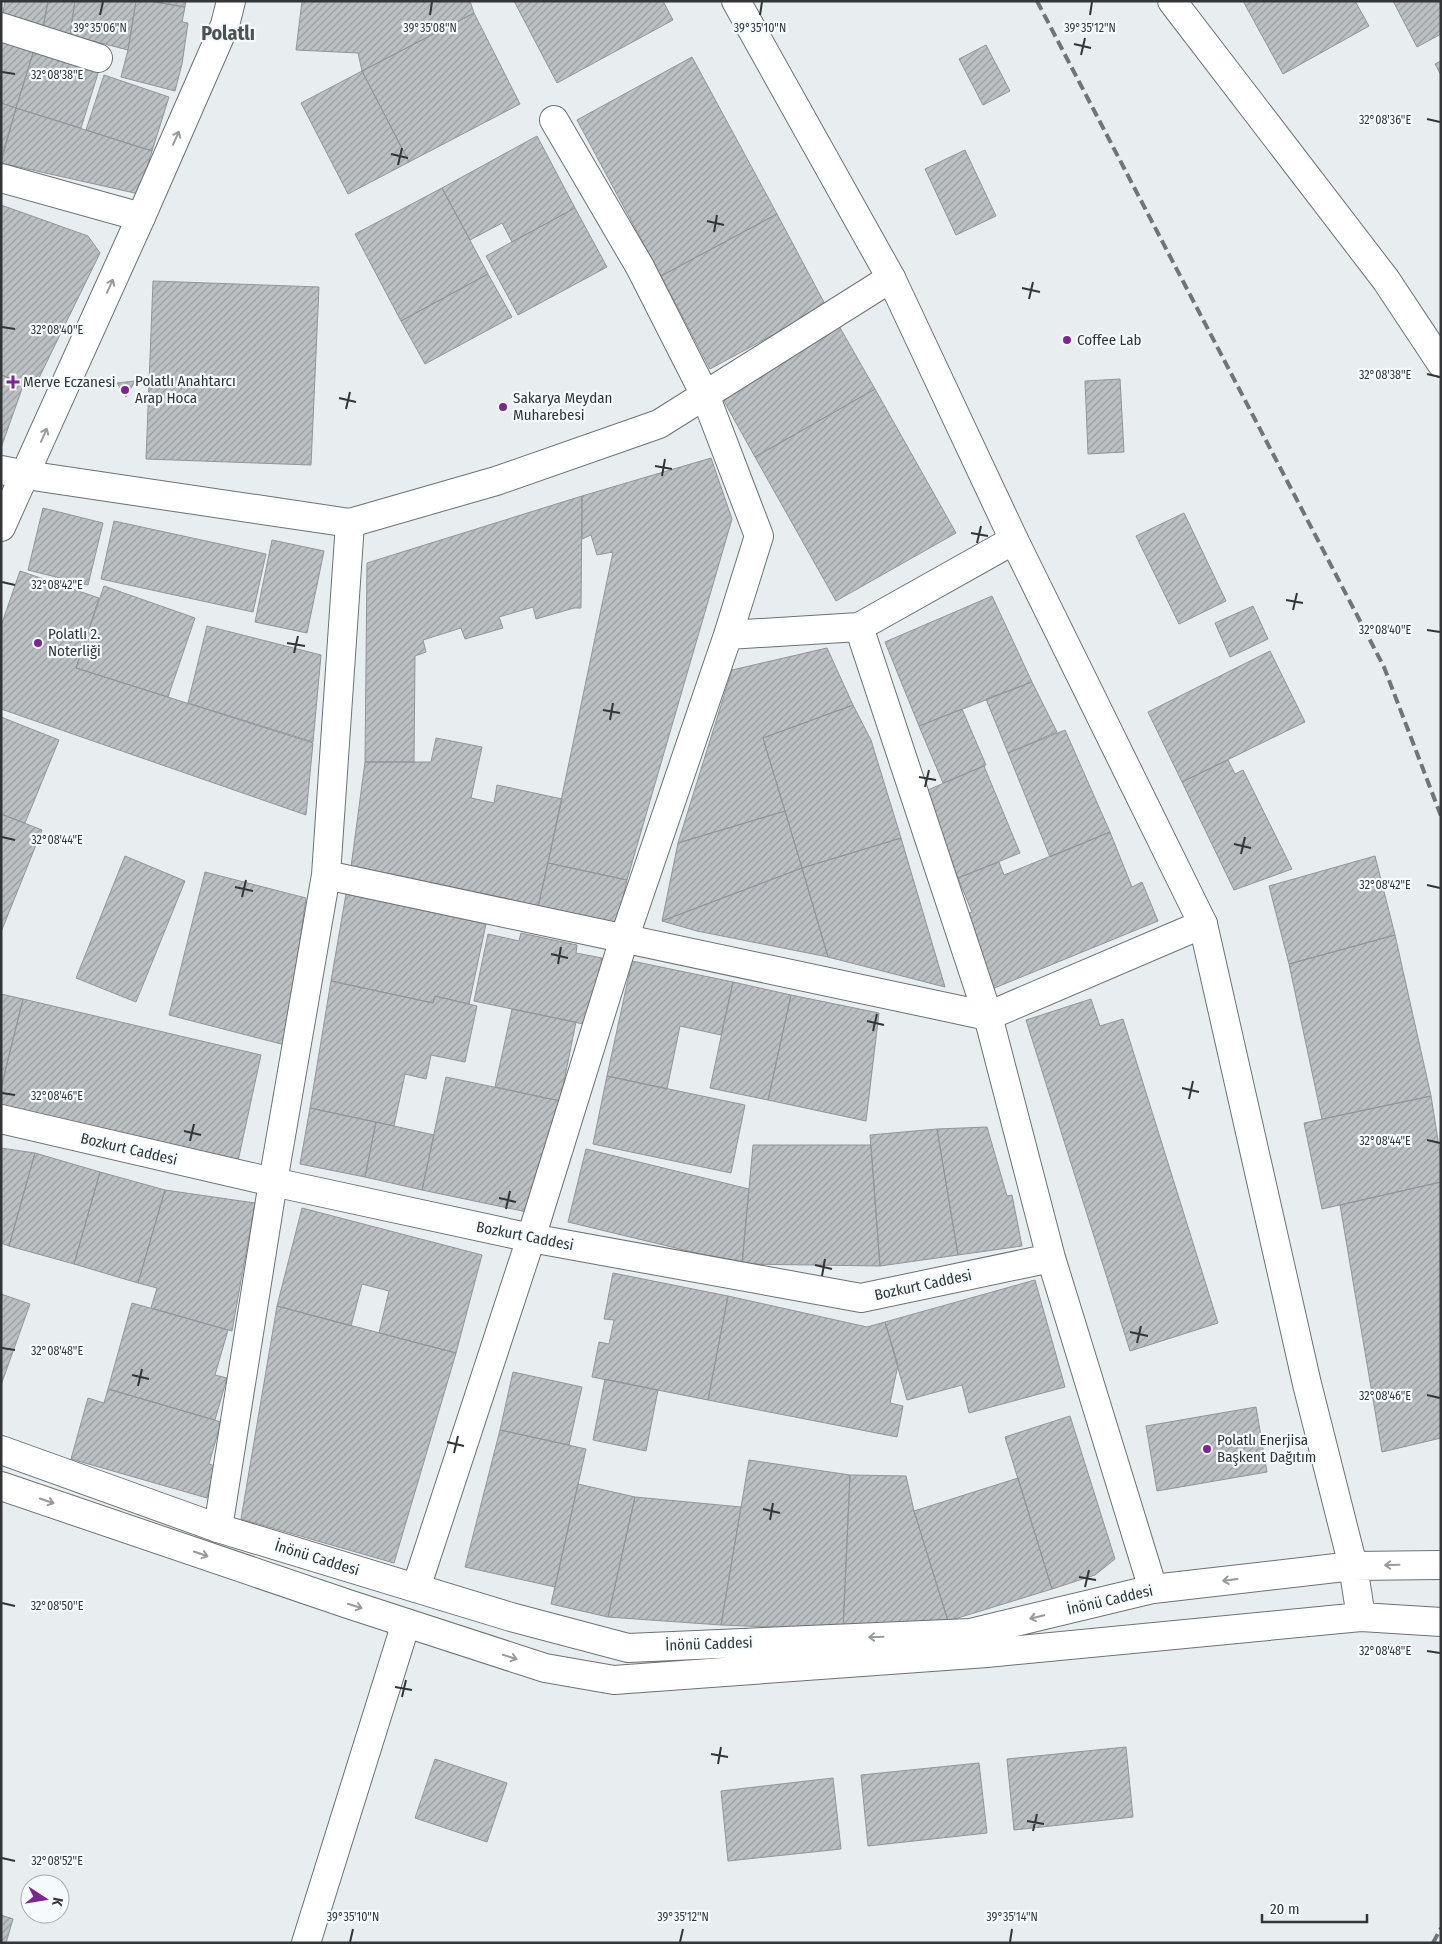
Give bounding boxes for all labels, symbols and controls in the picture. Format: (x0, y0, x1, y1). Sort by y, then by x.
text: 39°35'06"N (73, 21, 127, 35)
district label: Polatlı (201, 21, 255, 45)
text: 39°35'08"N (403, 21, 457, 35)
text: 39°35'10"N (734, 21, 786, 35)
text: 39°35'12"N (1064, 21, 1116, 35)
text: 32°08'38"E (31, 68, 83, 82)
text: 32°08'36"E (1359, 113, 1411, 127)
one-way arrow (171, 131, 181, 146)
one-way arrow (106, 279, 116, 294)
text: 32°08'40"E (31, 323, 84, 337)
place label: Coffee Lab (1077, 331, 1141, 349)
marker: Coffee Lab (1061, 334, 1073, 346)
text: 32°08'38"E (1359, 368, 1411, 382)
place label: Polatlı Anahtarcı Arap Hoca (135, 372, 236, 407)
place label: Merve Eczanesi (23, 373, 116, 391)
marker: Merve Eczanesi (7, 376, 19, 388)
marker: Polatlı Anahtarcı Arap Hoca (119, 384, 131, 396)
place label: Sakarya Meydan Muharebesi (513, 389, 612, 424)
marker: Sakarya Meydan Muharebesi (497, 401, 509, 413)
one-way arrow (39, 428, 49, 443)
text: 32°08'42"E (31, 578, 83, 592)
text: 32°08'40"E (1359, 623, 1412, 637)
place label: Polatlı 2. Noterliği (48, 625, 101, 660)
marker: Polatlı 2. Noterliği (32, 637, 44, 649)
text: 32°08'44"E (31, 833, 83, 847)
text: 32°08'42"E (1359, 878, 1411, 892)
text: 32°08'46"E (31, 1089, 83, 1103)
street label: Bozkurt Caddesi (79, 1129, 179, 1169)
text: 32°08'44"E (1359, 1134, 1411, 1148)
street label: Bozkurt Caddesi (475, 1218, 575, 1254)
street label: Bozkurt Caddesi (873, 1266, 973, 1304)
text: 32°08'48"E (31, 1344, 83, 1358)
text: 32°08'46"E (1359, 1389, 1411, 1403)
place label: Polatlı Enerjisa Başkent Dağıtım (1217, 1431, 1316, 1466)
marker: Polatlı Enerjisa Başkent Dağıtım (1201, 1443, 1213, 1455)
one-way arrow (39, 1497, 55, 1507)
street label: İnönü Caddesi (273, 1537, 361, 1579)
one-way arrow (193, 1550, 209, 1559)
one-way arrow (1384, 1561, 1400, 1570)
one-way arrow (1223, 1575, 1239, 1585)
street label: İnönü Caddesi (1065, 1581, 1155, 1619)
text: 32°08'50"E (31, 1599, 84, 1613)
one-way arrow (347, 1602, 362, 1611)
one-way arrow (1029, 1613, 1045, 1622)
street label: İnönü Caddesi (665, 1633, 753, 1655)
one-way arrow (868, 1633, 884, 1642)
text: 32°08'48"E (1359, 1644, 1411, 1658)
one-way arrow (501, 1652, 517, 1662)
text: 32°08'52"E (31, 1854, 83, 1868)
north arrow (20, 1874, 70, 1924)
scale bar (1262, 1892, 1367, 1924)
text: K (48, 1896, 66, 1908)
text: 20 m (1270, 1900, 1300, 1918)
text: 39°35'10"N (327, 1910, 379, 1924)
text: 39°35'12"N (657, 1910, 709, 1924)
text: 39°35'14"N (986, 1910, 1038, 1924)

